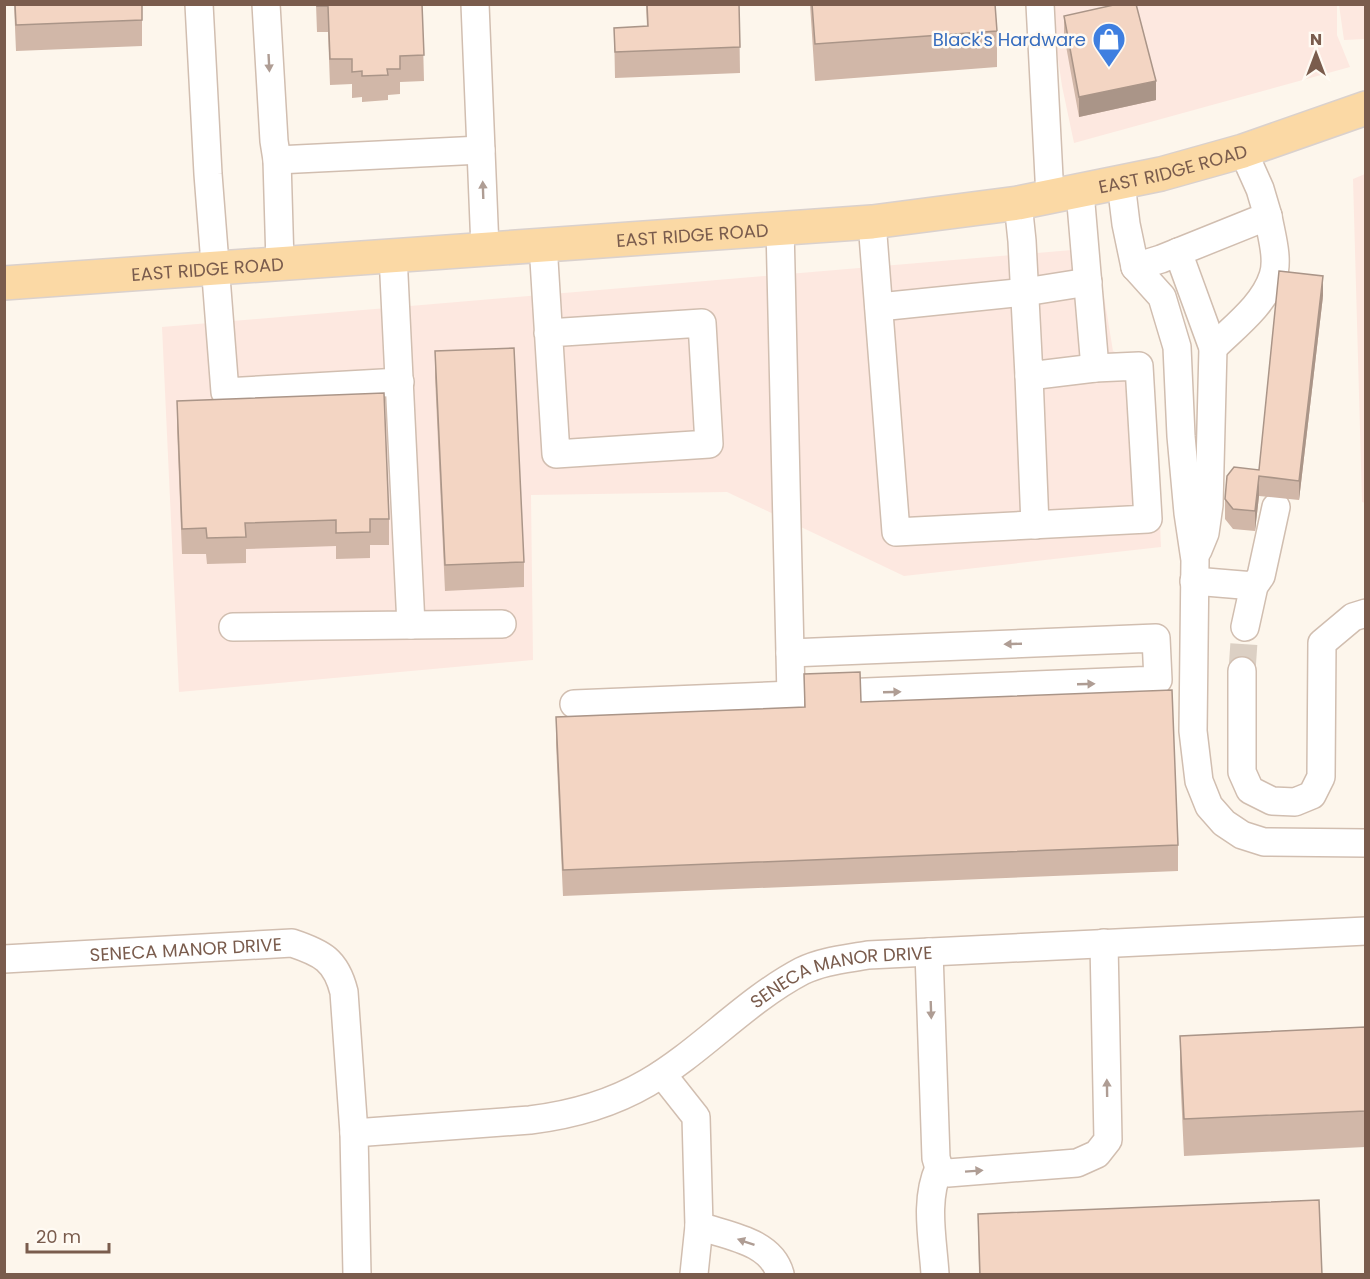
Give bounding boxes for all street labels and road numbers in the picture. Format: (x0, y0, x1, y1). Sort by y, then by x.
street label: EAST RIDGE ROAD (1096, 138, 1250, 199)
street label: EAST RIDGE ROAD (615, 217, 769, 252)
street label: EAST RIDGE ROAD (130, 251, 285, 287)
street label: SENECA MANOR DRIVE (89, 931, 282, 967)
street label: SENECA MANOR DRIVE (745, 939, 933, 1014)

